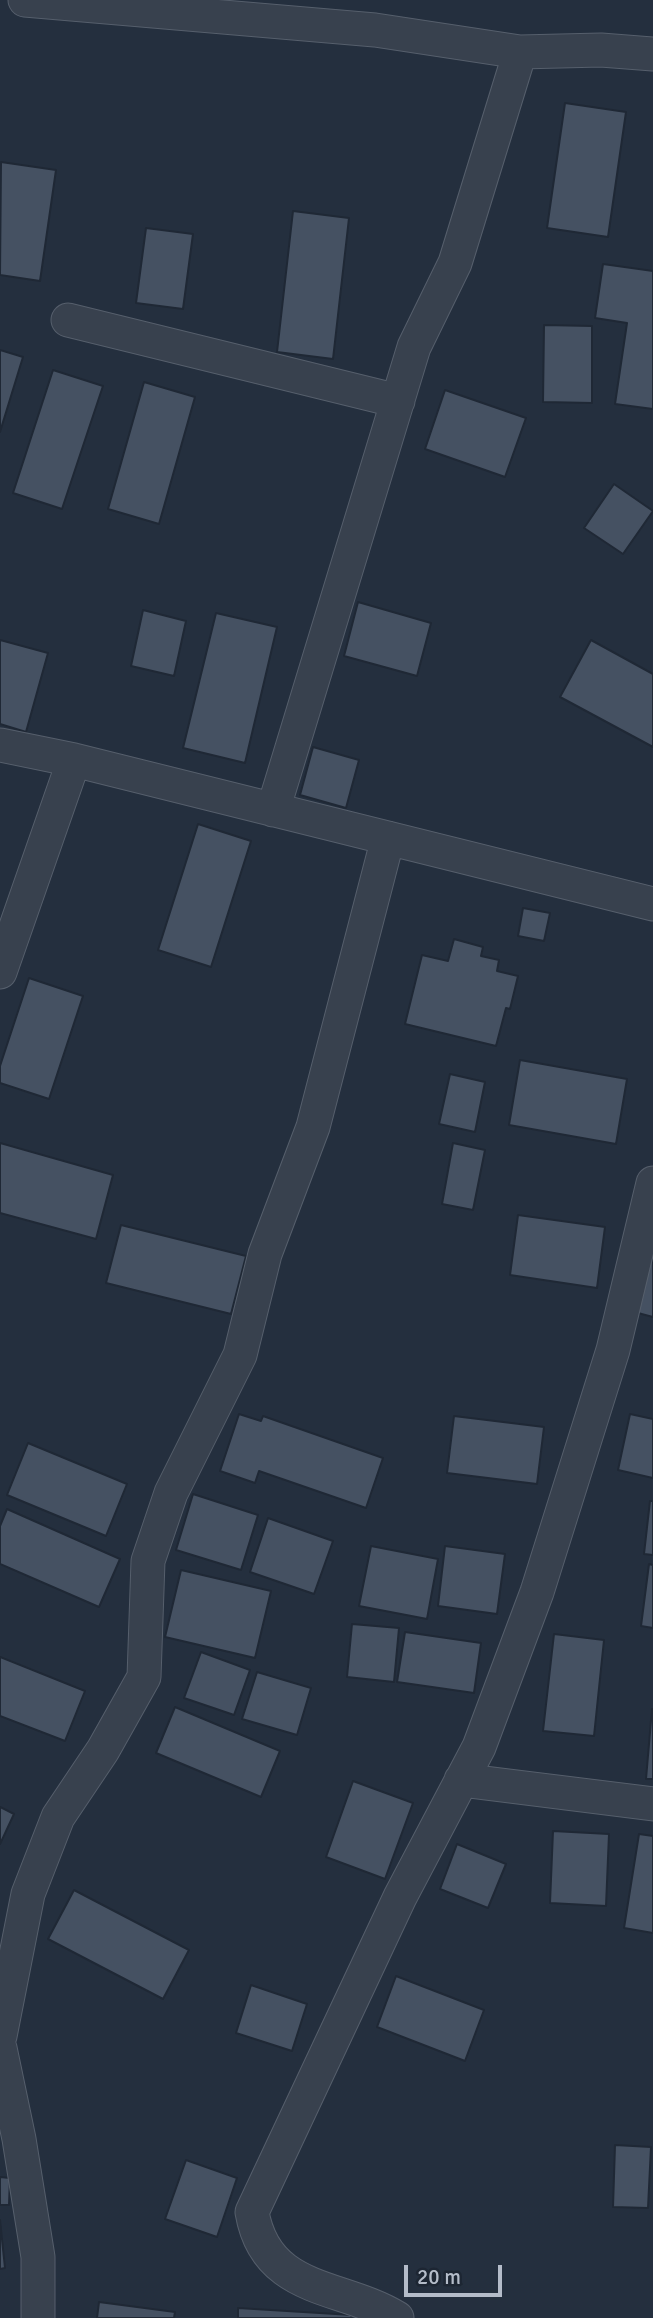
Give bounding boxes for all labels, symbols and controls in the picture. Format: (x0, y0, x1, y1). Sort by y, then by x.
scale bar (408, 2252, 506, 2296)
text: 20 m (417, 2264, 461, 2290)

